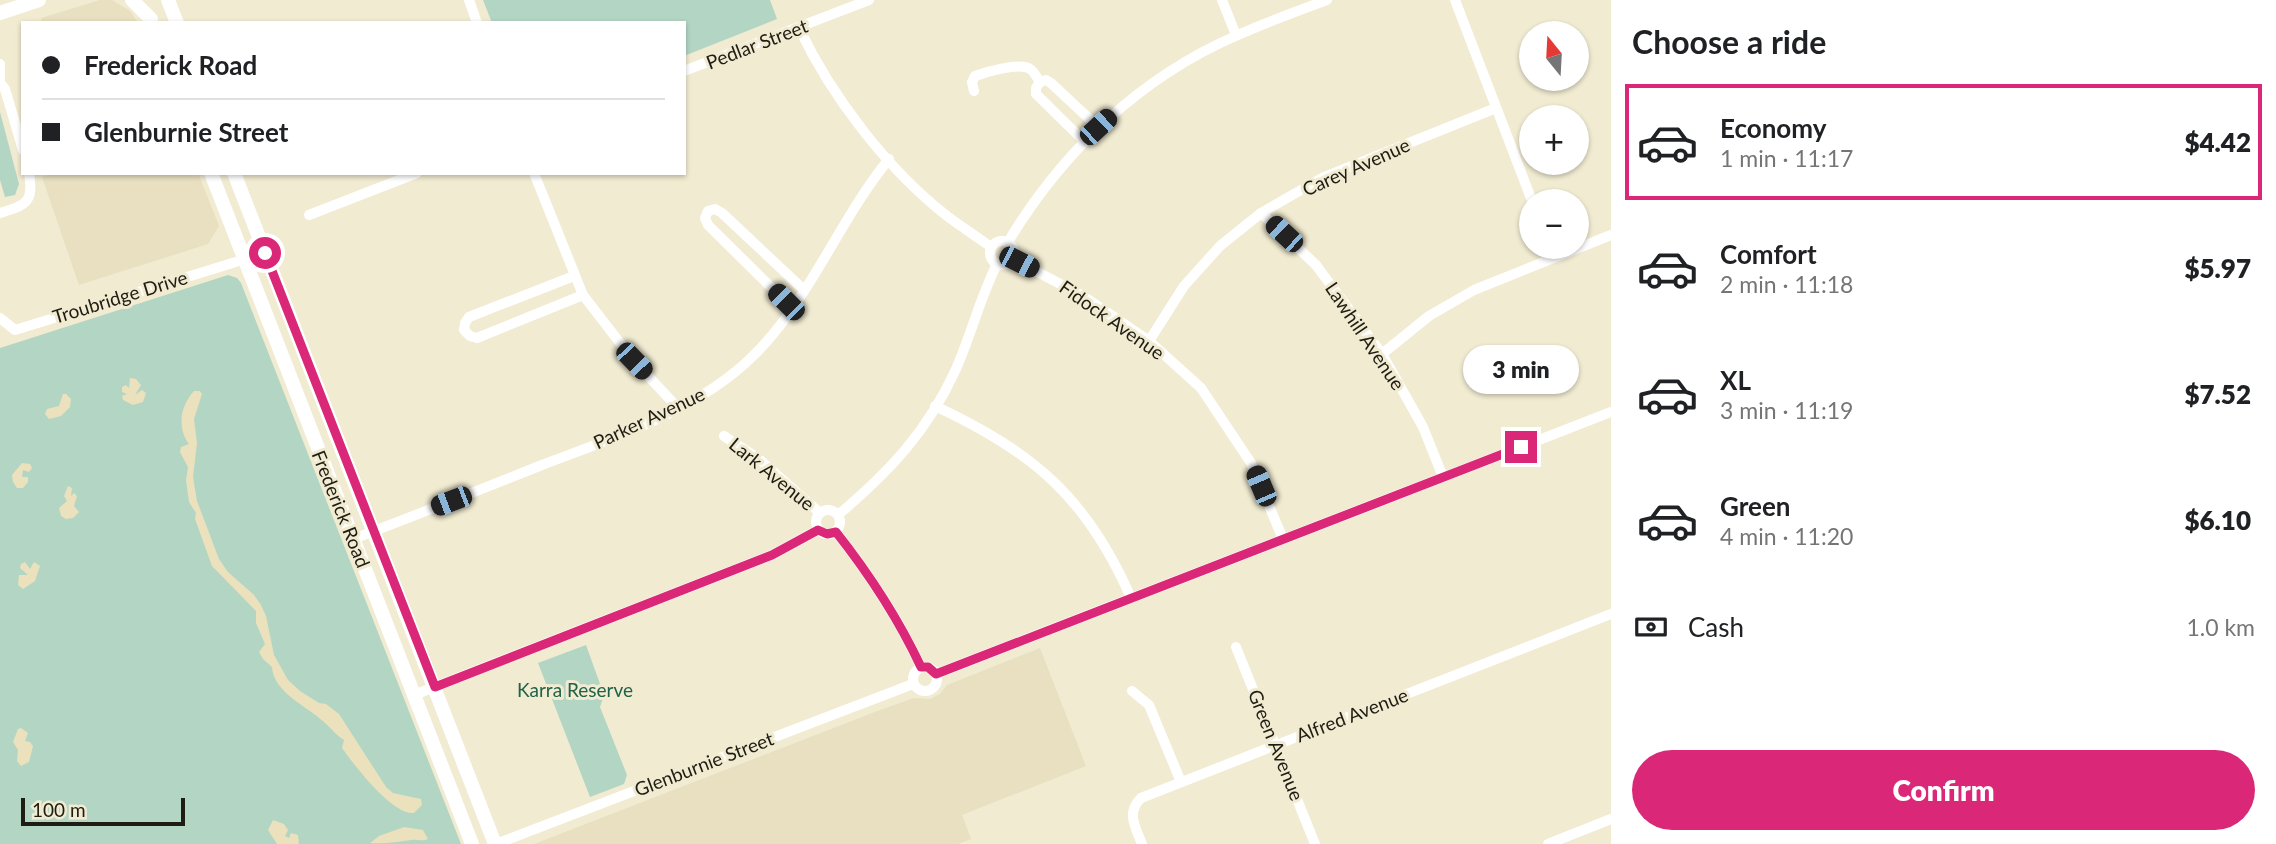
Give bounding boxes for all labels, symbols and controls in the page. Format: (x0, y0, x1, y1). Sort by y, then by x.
street label: Pedlar Street (703, 14, 811, 73)
north arrow (1519, 21, 1589, 91)
map controls (1519, 21, 1589, 259)
text: Choose a ride (1632, 22, 1826, 61)
text: Frederick Road (84, 49, 257, 81)
car (1076, 105, 1121, 149)
button: + (1519, 105, 1589, 175)
icon: car (1636, 111, 1699, 174)
text: Economy (1720, 112, 1826, 144)
text: Glenburnie Street (84, 116, 288, 148)
text: $4.42 (2184, 126, 2251, 158)
street label: Carey Avenue (1299, 133, 1413, 200)
text: 1 min · 11:17 (1720, 144, 1853, 172)
button: − (1519, 189, 1589, 259)
car (1262, 212, 1307, 256)
route start (249, 237, 281, 269)
icon: car (1636, 237, 1699, 300)
text: Comfort (1720, 238, 1817, 270)
car (996, 243, 1043, 281)
text: $5.97 (2184, 252, 2251, 284)
street label: Troubridge Drive (50, 265, 190, 328)
text: 2 min · 11:18 (1720, 270, 1853, 298)
street label: Fidock Avenue (1055, 275, 1169, 364)
street label: Lawhill Avenue (1321, 277, 1410, 394)
car (764, 280, 809, 324)
car (612, 339, 657, 383)
callout: 3 min (1463, 346, 1579, 394)
text: 3 min (1492, 355, 1550, 383)
icon: car (1636, 363, 1699, 426)
text: XL (1720, 364, 1751, 396)
text: $7.52 (2184, 378, 2251, 410)
street label: Parker Avenue (589, 382, 708, 453)
text: 3 min · 11:19 (1720, 396, 1853, 424)
route end (1505, 431, 1537, 463)
street label: Lark Avenue (725, 432, 820, 515)
street label: Frederick Road (308, 447, 375, 571)
car (1244, 463, 1279, 509)
car (428, 484, 475, 518)
icon: car (1636, 489, 1699, 552)
text: Green (1720, 490, 1790, 522)
text: $6.10 (2184, 504, 2251, 536)
text: 4 min · 11:20 (1720, 522, 1853, 550)
icon: cash (1632, 608, 1670, 646)
text: Cash (1688, 611, 1744, 643)
text: 1.0 km (2186, 613, 2255, 641)
park label: Karra Reserve (517, 678, 633, 701)
street label: Alfred Avenue (1292, 683, 1411, 746)
street label: Green Avenue (1244, 686, 1309, 804)
street label: Glenburnie Street (631, 726, 777, 801)
button: Confirm (1632, 750, 2255, 830)
scale bar (21, 795, 186, 827)
text: 100 m (32, 798, 86, 821)

